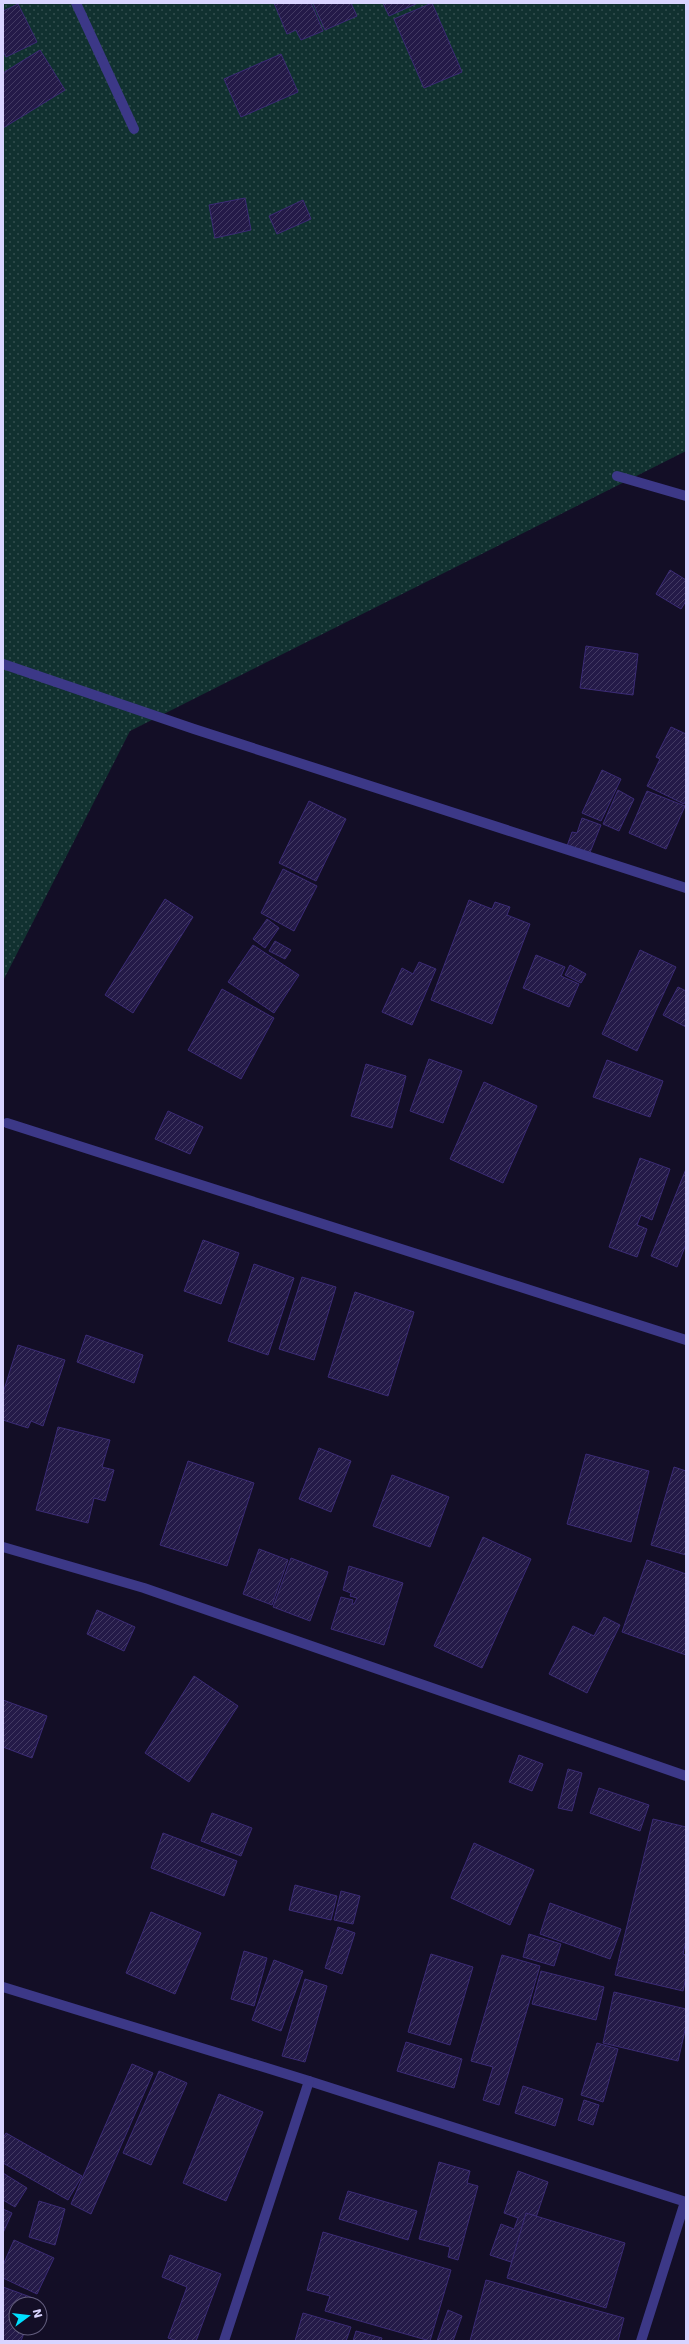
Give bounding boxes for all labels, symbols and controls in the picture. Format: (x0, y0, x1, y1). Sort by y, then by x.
north arrow (8, 2296, 48, 2336)
text: N (30, 2307, 45, 2320)

